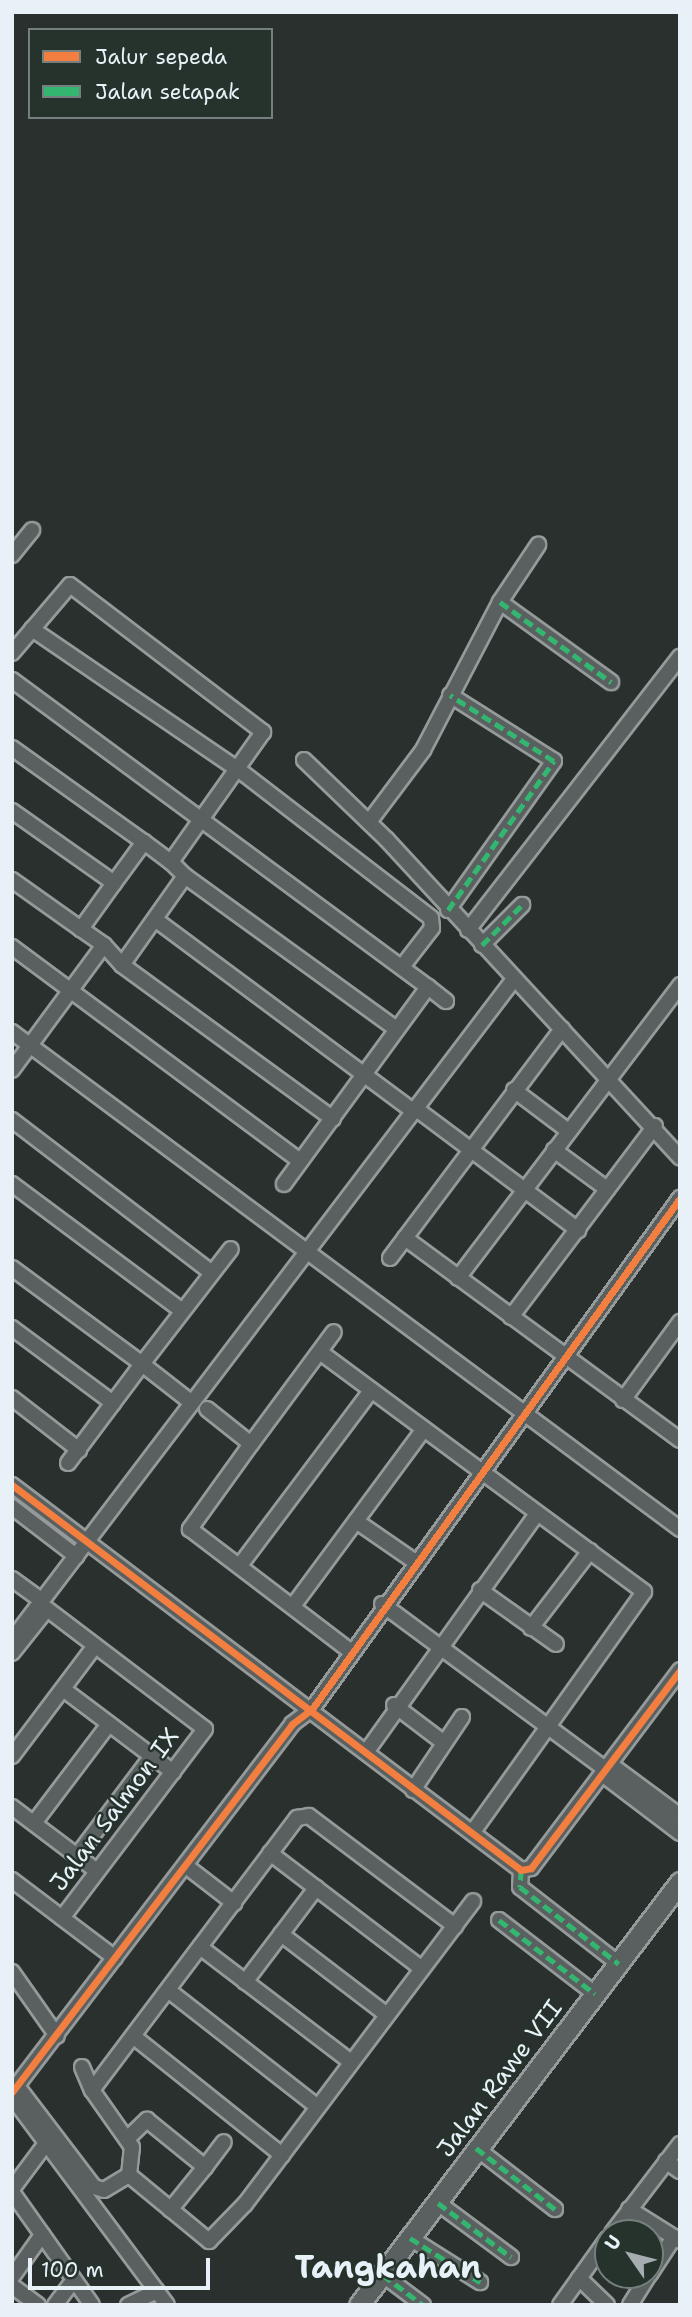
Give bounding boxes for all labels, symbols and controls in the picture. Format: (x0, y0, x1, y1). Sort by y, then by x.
legend (28, 28, 273, 119)
text: Jalur sepeda (95, 43, 227, 71)
text: Jalan setapak (95, 78, 240, 106)
street label: Jalan Salmon IX (44, 1723, 186, 1897)
street label: Jalan Rawe VII (431, 1995, 569, 2163)
north arrow (594, 2219, 664, 2289)
text: U (599, 2230, 627, 2255)
scale bar (32, 2244, 214, 2288)
district label: Tangkahan (295, 2248, 481, 2286)
text: 100 m (41, 2256, 104, 2284)

